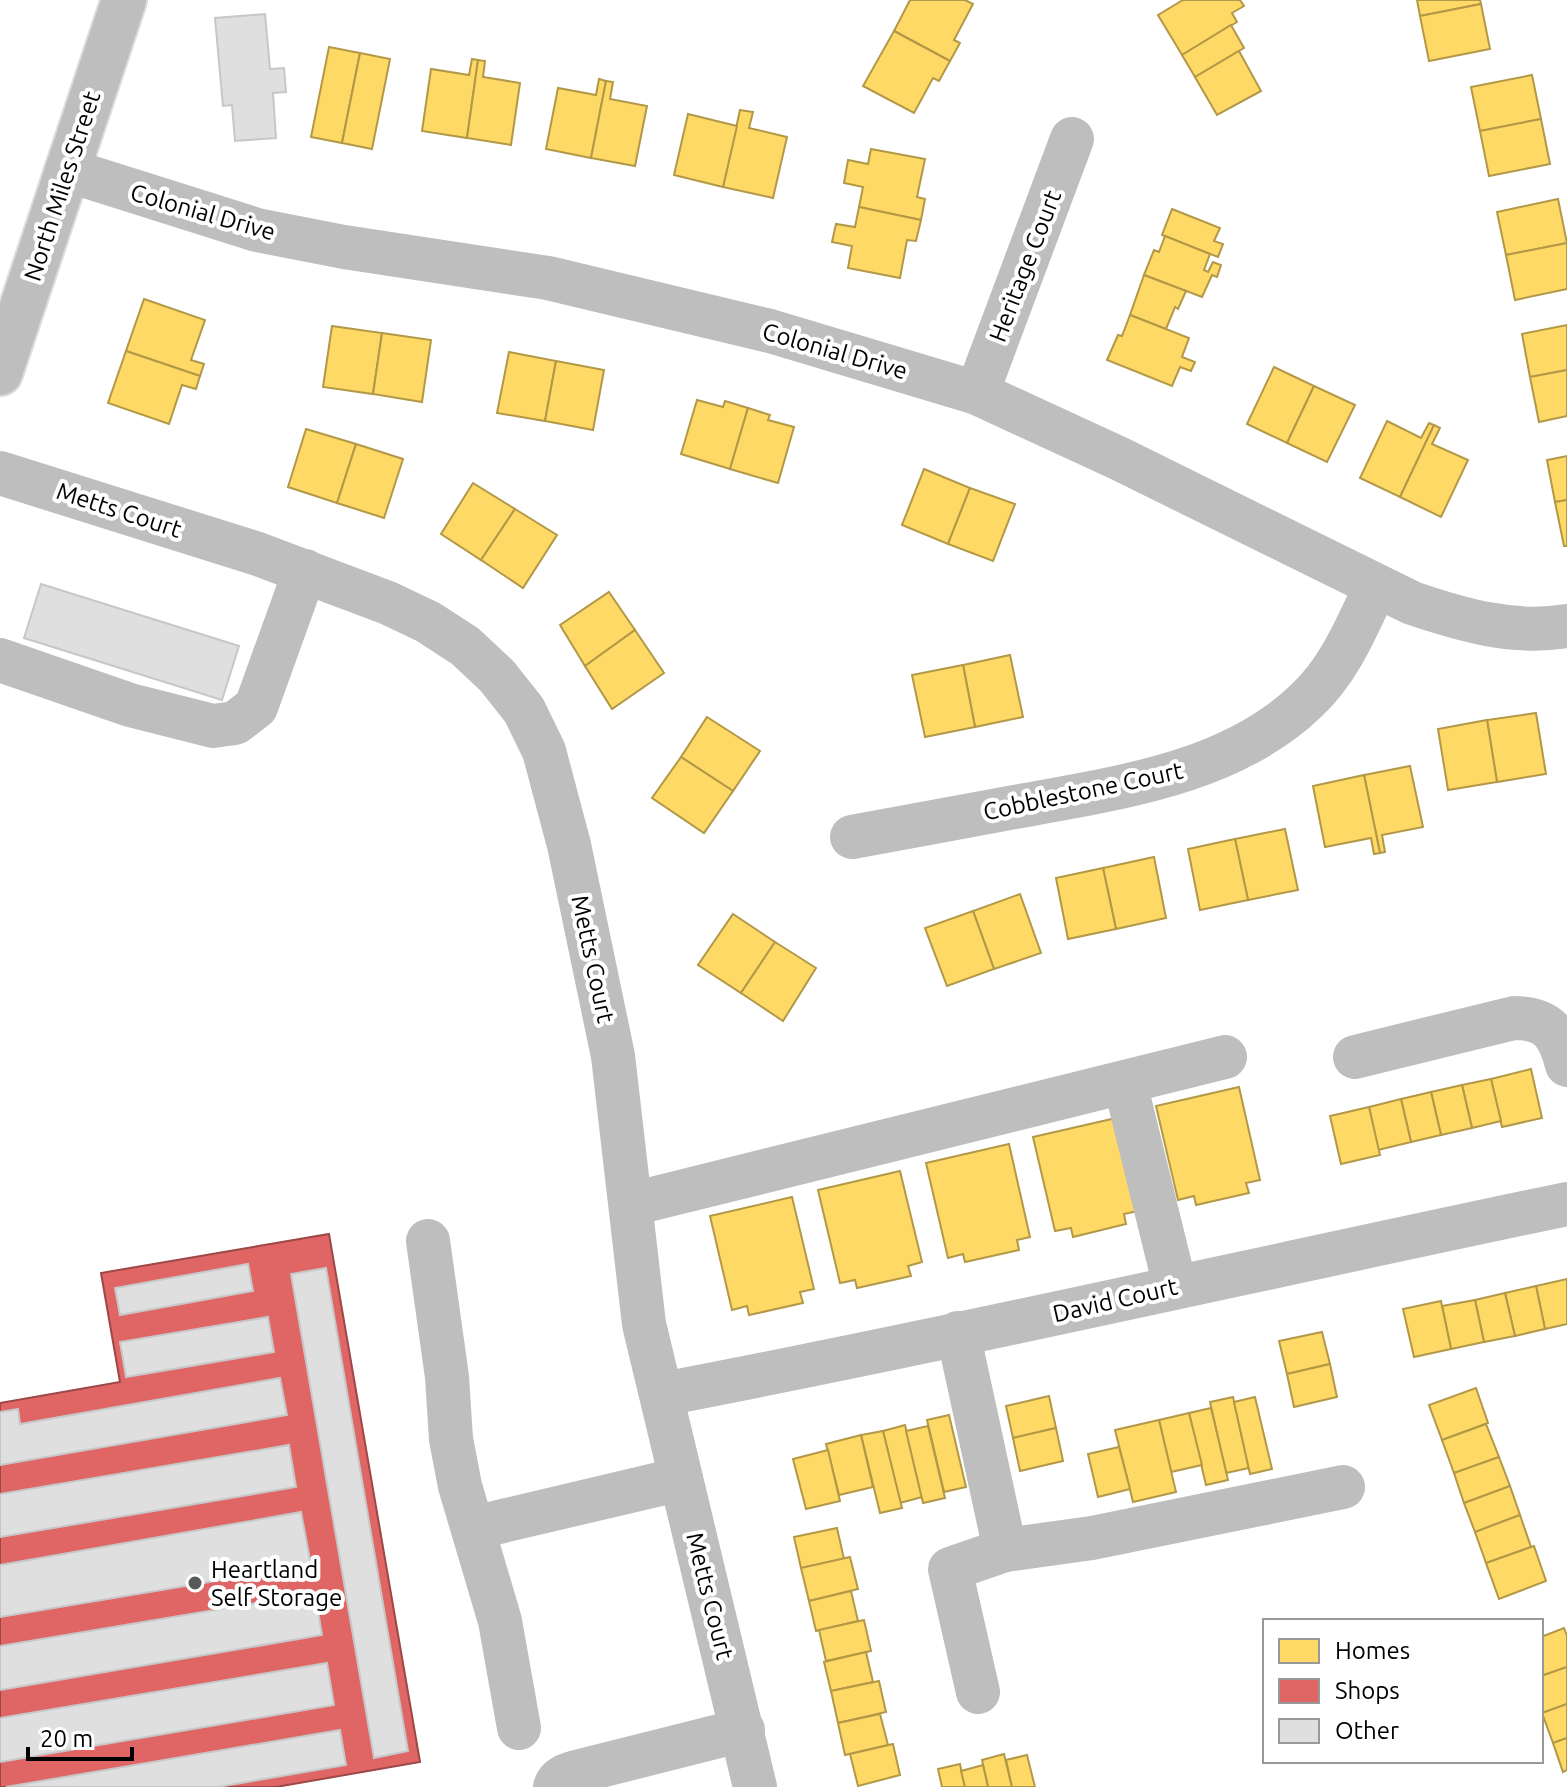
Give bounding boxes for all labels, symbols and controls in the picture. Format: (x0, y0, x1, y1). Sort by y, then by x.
street label: North Miles Street (19, 87, 106, 284)
street label: Colonial Drive (127, 178, 279, 246)
street label: Heritage Court (984, 186, 1066, 346)
street label: Colonial Drive (759, 317, 911, 385)
street label: Metts Court (53, 477, 185, 543)
street label: Cobblestone Court (981, 757, 1186, 825)
street label: Metts Court (566, 893, 620, 1026)
street label: David Court (1050, 1272, 1181, 1327)
street label: Metts Court (681, 1530, 739, 1663)
place label: Heartland Self Storage (211, 1556, 342, 1611)
marker: Heartland Self Storage (186, 1574, 204, 1592)
legend (1263, 1619, 1543, 1763)
text: Homes (1335, 1637, 1410, 1664)
text: Shops (1335, 1677, 1400, 1704)
scale bar (28, 1711, 132, 1761)
text: Other (1335, 1717, 1399, 1744)
text: 20 m (40, 1725, 93, 1752)

